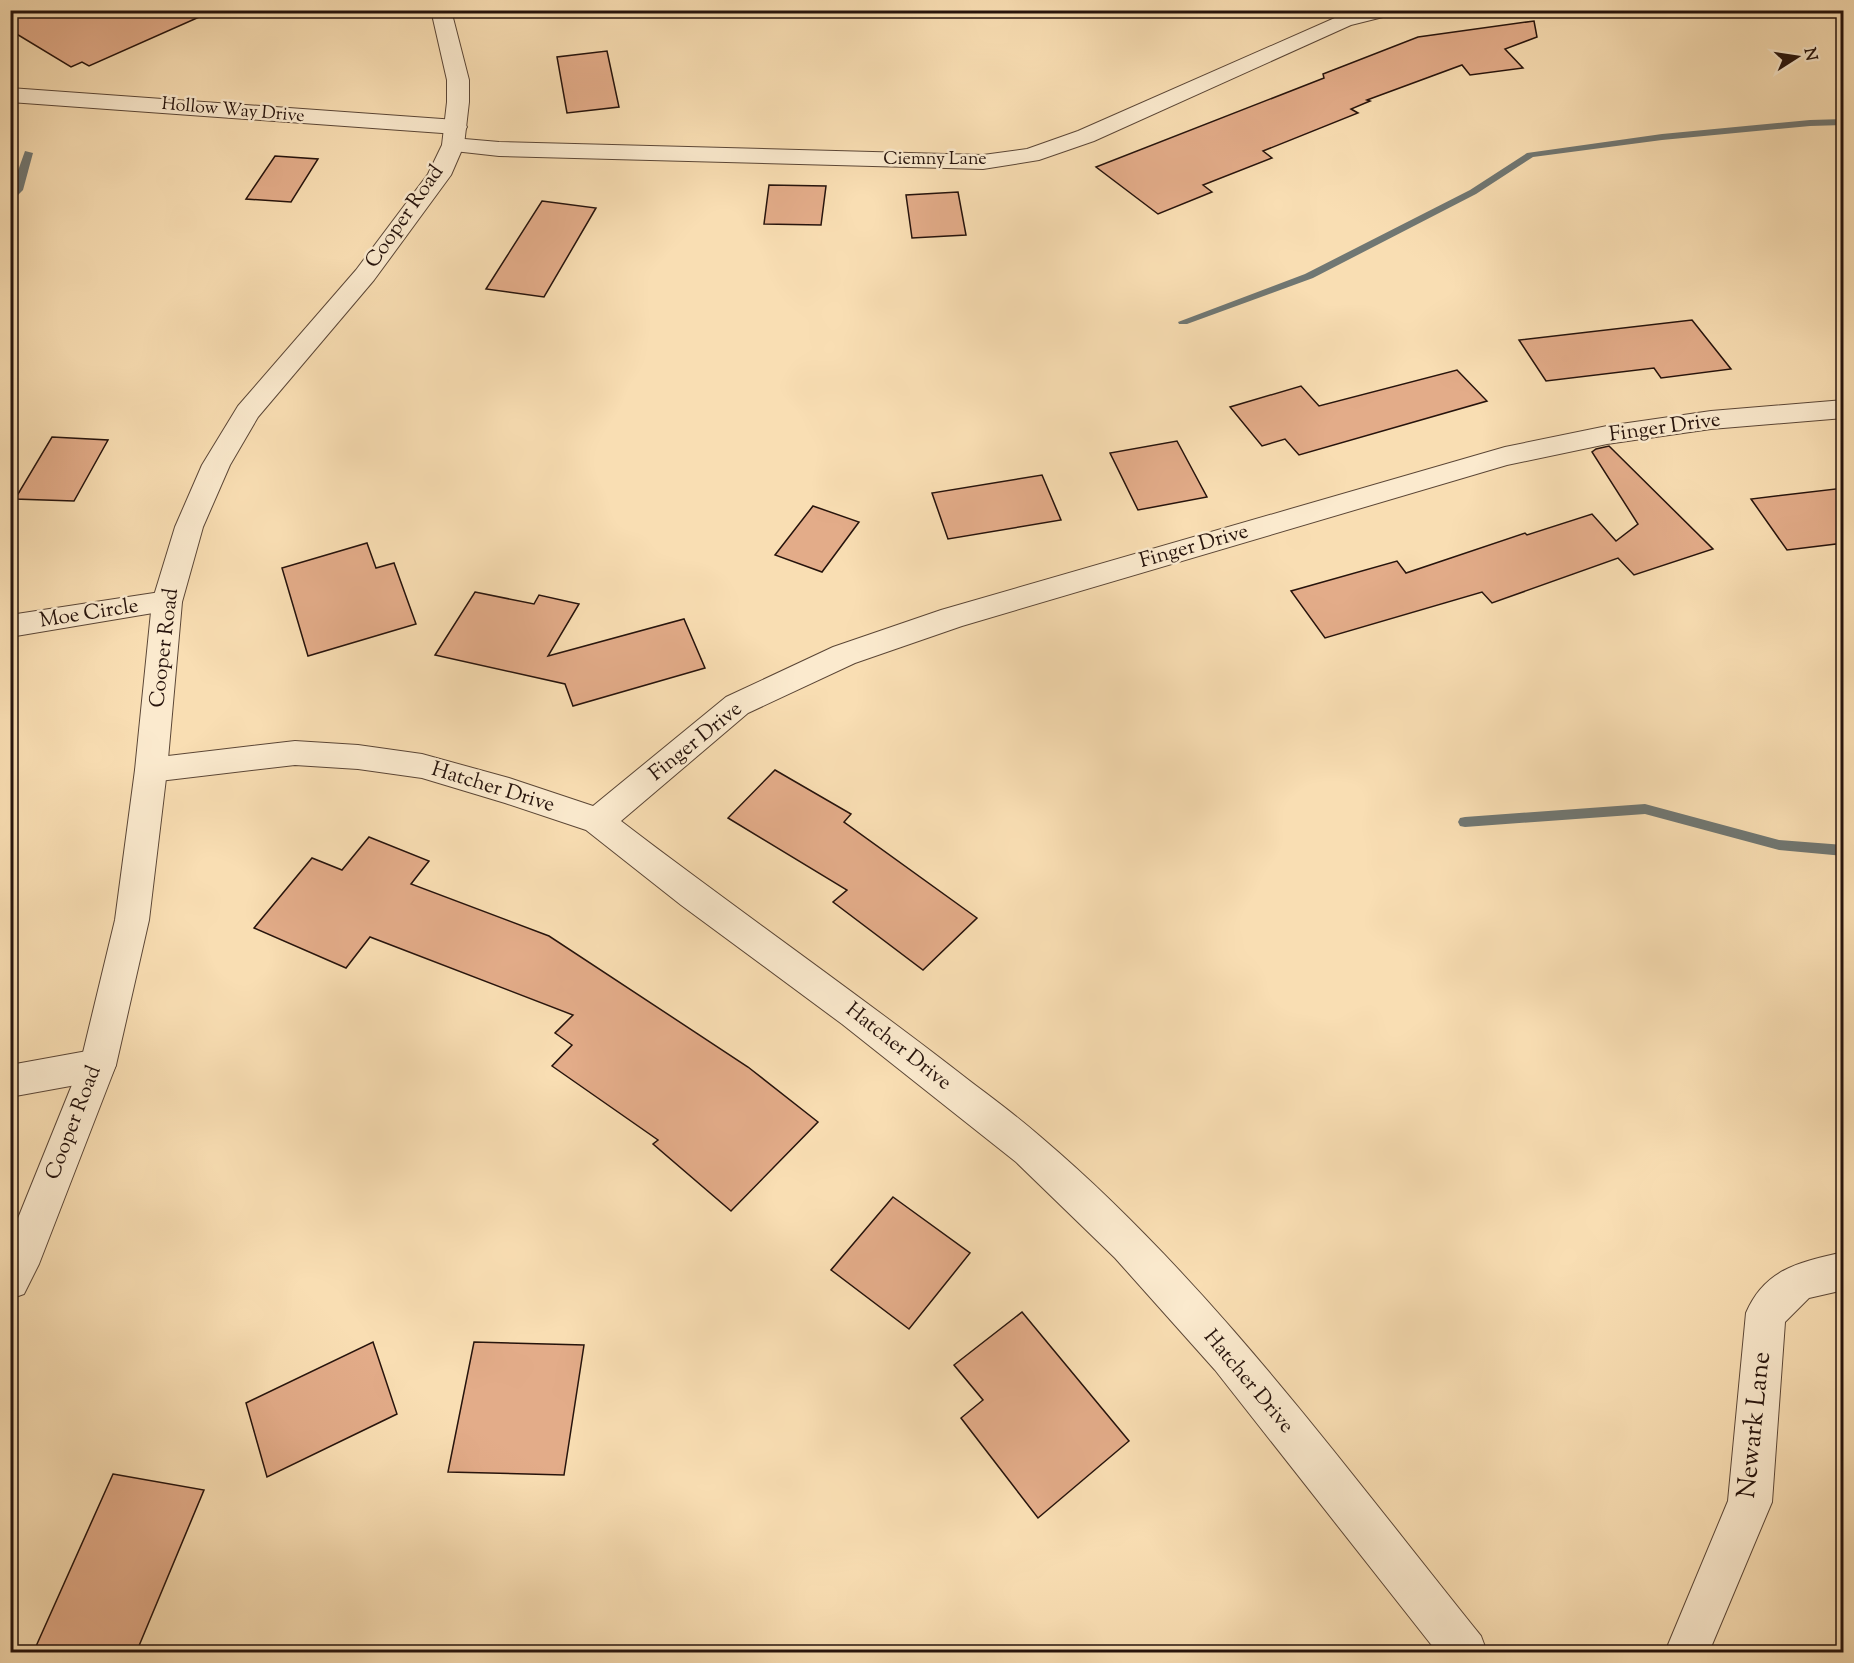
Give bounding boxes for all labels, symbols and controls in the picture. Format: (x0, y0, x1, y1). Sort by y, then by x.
north arrow (1767, 27, 1827, 87)
text: N (1797, 46, 1822, 63)
street label: Hollow Way Drive (160, 92, 306, 130)
street label: Ciemny Lane (883, 147, 987, 173)
street label: Cooper Road (358, 159, 452, 275)
street label: Finger Drive (1607, 405, 1723, 451)
street label: Finger Drive (1136, 517, 1252, 577)
street label: Cooper Road (143, 586, 187, 709)
street label: Moe Circle (37, 591, 141, 637)
street label: Finger Drive (643, 695, 749, 789)
street label: Hatcher Drive (428, 755, 558, 821)
street label: Hatcher Drive (839, 996, 957, 1098)
street label: Cooper Road (38, 1061, 110, 1184)
street label: Hatcher Drive (1196, 1324, 1300, 1440)
street label: Newark Lane (1729, 1350, 1781, 1500)

